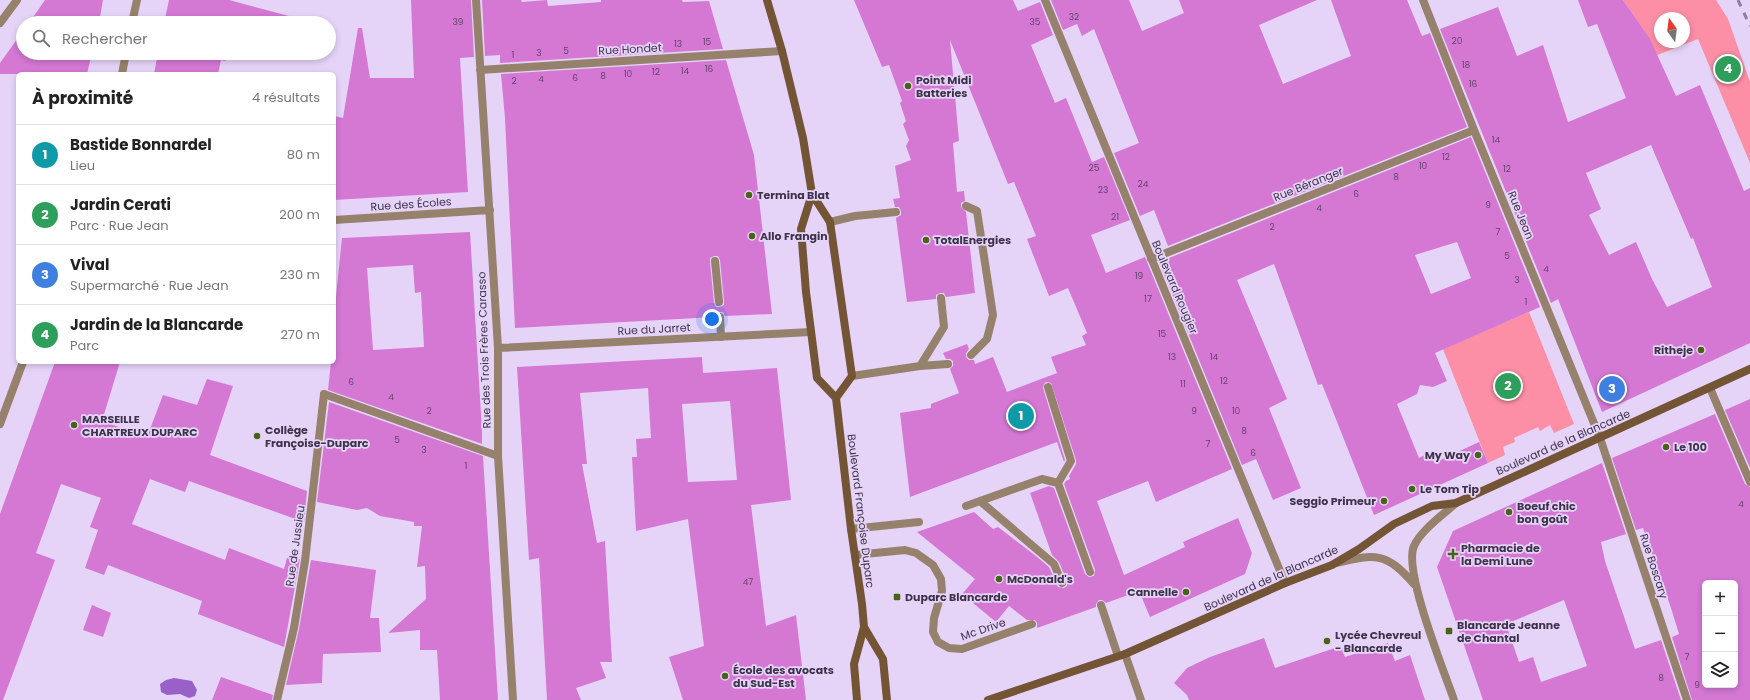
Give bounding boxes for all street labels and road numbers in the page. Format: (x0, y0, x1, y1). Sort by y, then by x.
street label: Rue Hondet (598, 39, 662, 59)
street label: Rue Béranger (1271, 163, 1345, 205)
street label: Rue Jean (1504, 189, 1538, 241)
street label: Rue des Écoles (370, 193, 452, 215)
street label: Boulevard Rougier (1148, 238, 1202, 336)
street label: Rue des Trois Frères Carasso (473, 271, 495, 429)
street label: Rue du Jarret (617, 319, 691, 339)
street label: Boulevard de la Blancarde (1493, 405, 1633, 479)
street label: Boulevard Françoise Duparc (844, 433, 878, 589)
street label: Rue de Jussieu (281, 504, 309, 588)
street label: Rue Boscary (1636, 531, 1672, 601)
street label: Boulevard de la Blancarde (1201, 541, 1341, 615)
street label: Mc Drive (958, 614, 1008, 644)

